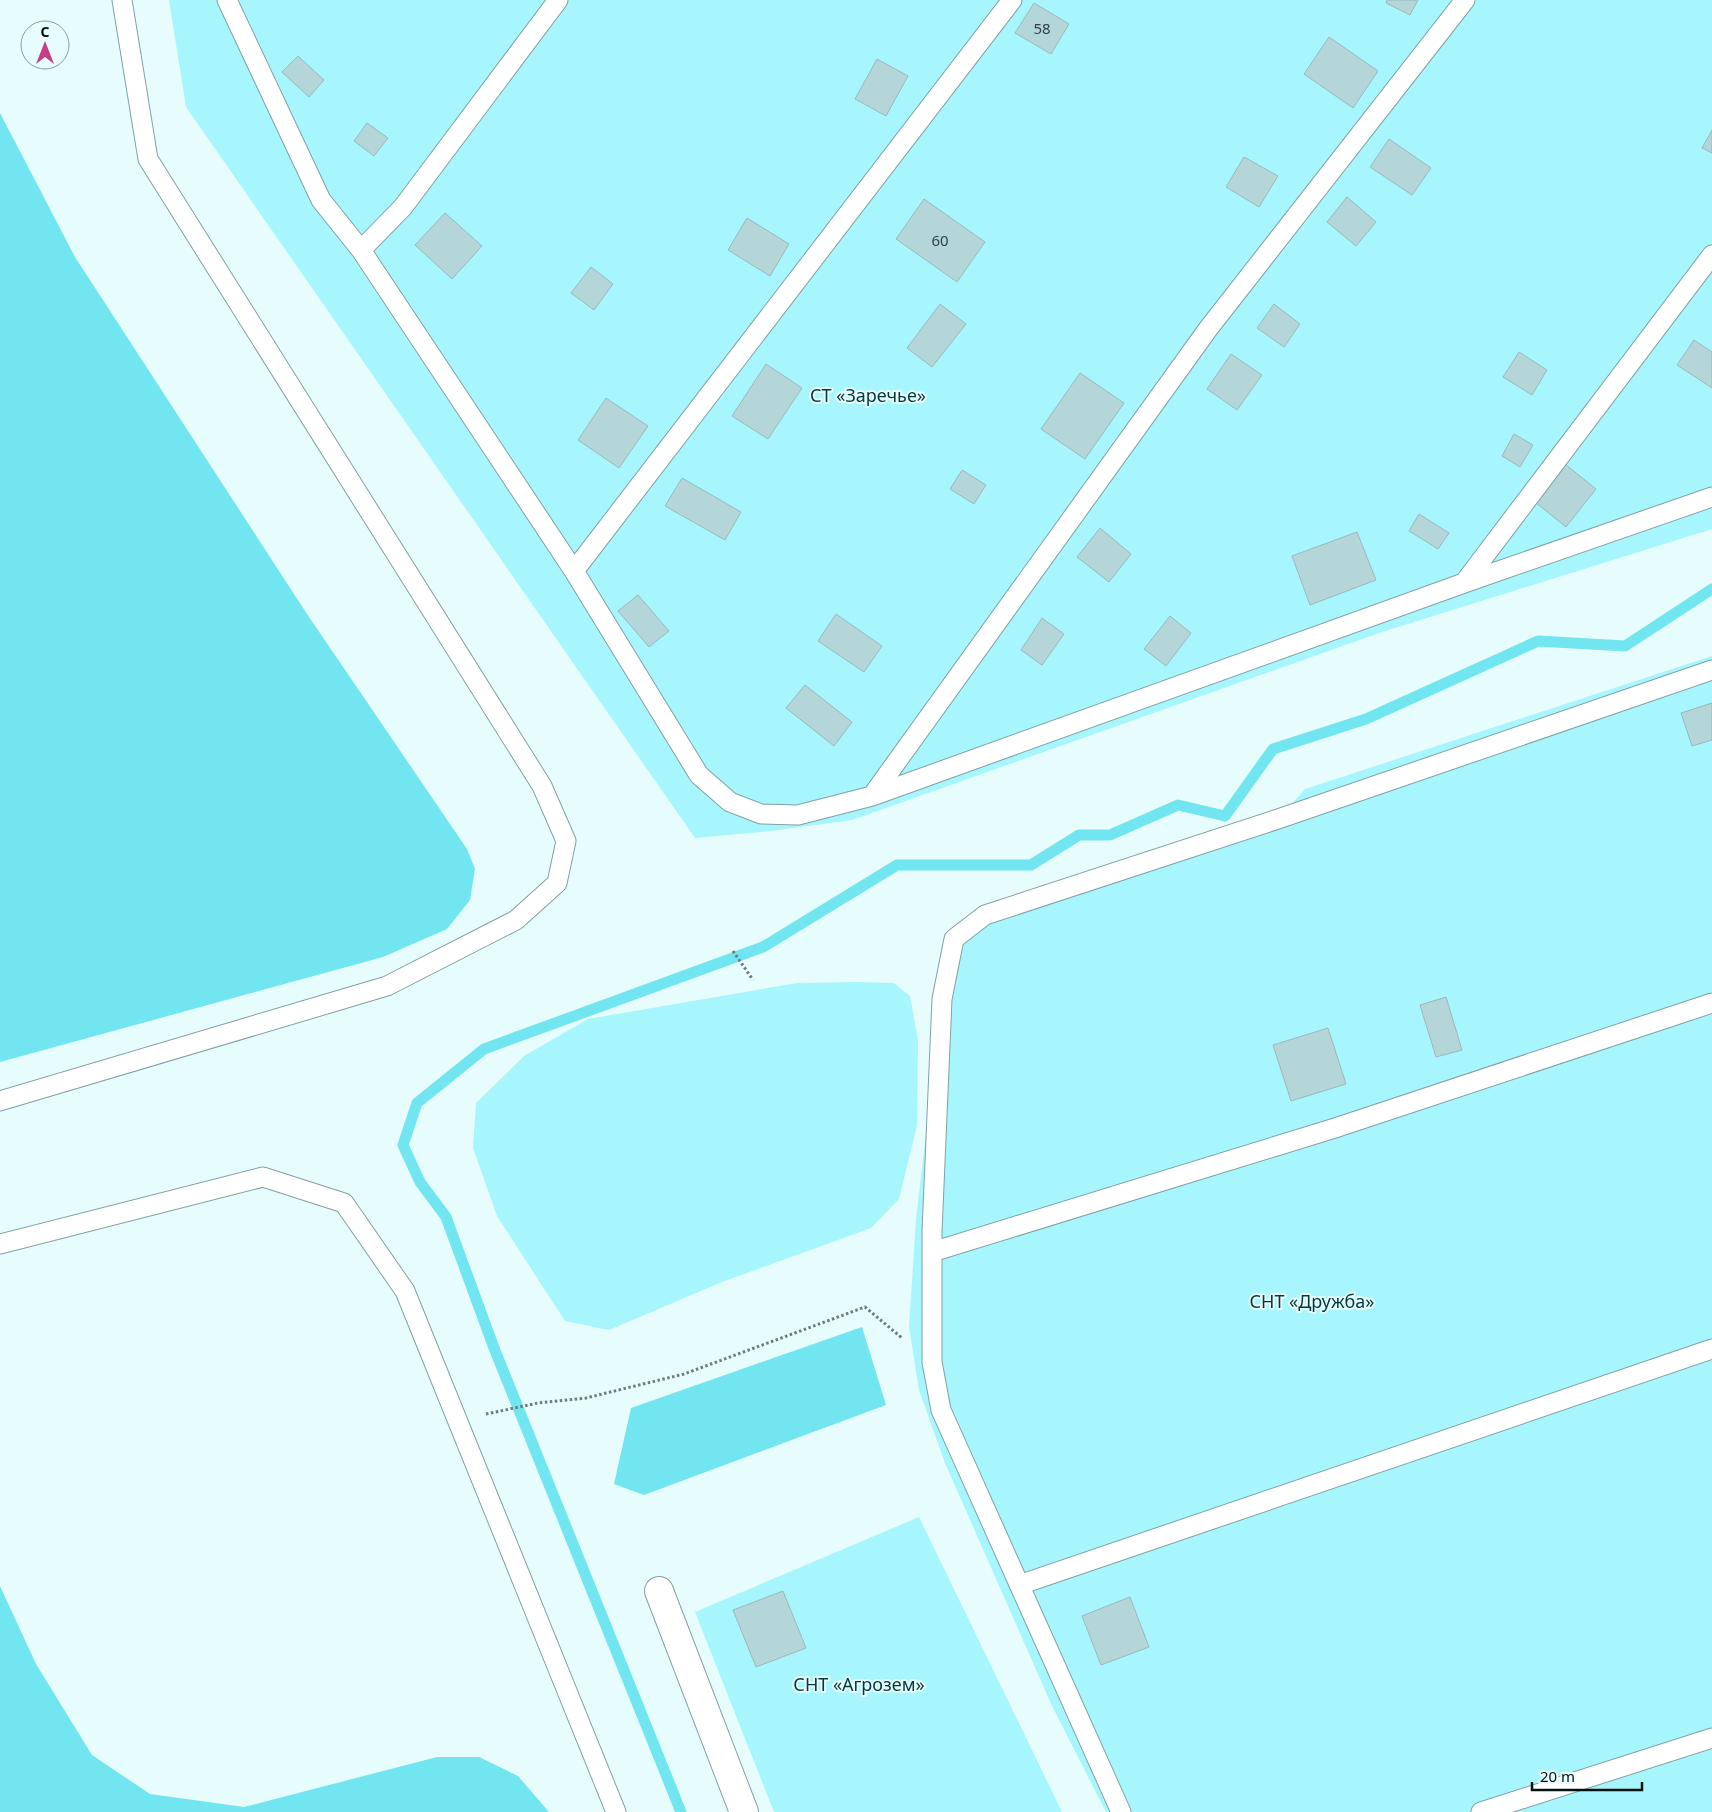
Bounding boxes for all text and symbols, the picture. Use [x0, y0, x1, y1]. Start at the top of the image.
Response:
house number: 58 [1033, 18, 1051, 38]
north arrow [20, 20, 70, 70]
text: С [40, 22, 50, 41]
house number: 60 [931, 230, 949, 250]
park label: СТ «Заречье» [810, 383, 926, 407]
park label: СНТ «Дружба» [1249, 1289, 1375, 1313]
park label: СНТ «Агрозем» [793, 1672, 925, 1696]
scale bar [1532, 1760, 1642, 1792]
text: 20 m [1540, 1766, 1575, 1786]

